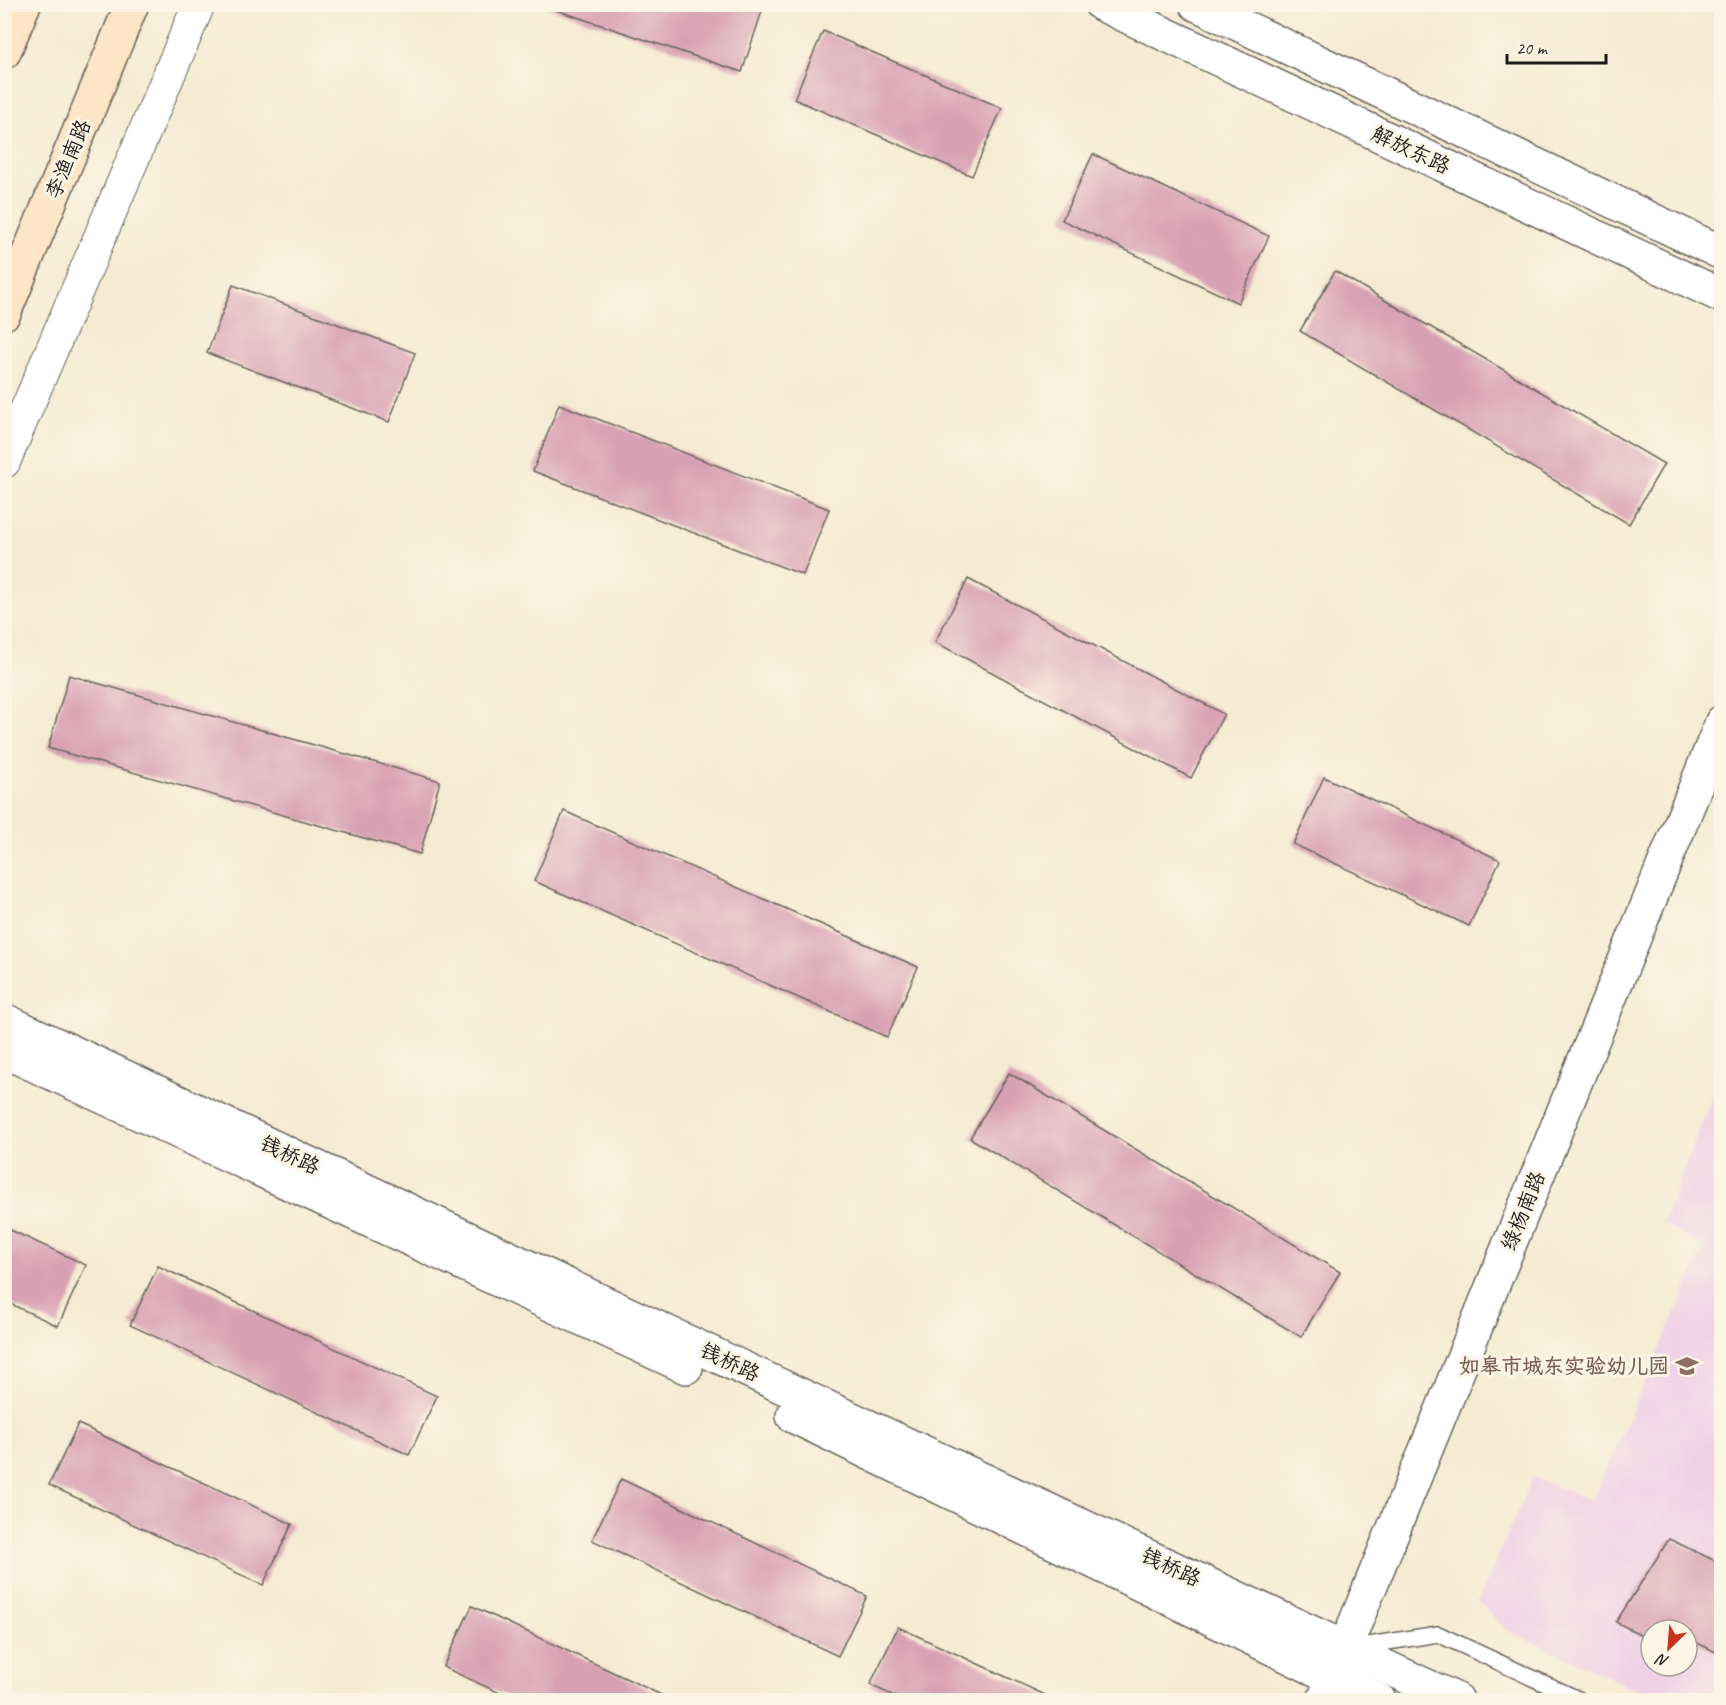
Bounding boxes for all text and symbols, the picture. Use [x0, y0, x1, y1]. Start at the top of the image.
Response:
scale bar [1507, 27, 1606, 65]
text: 20 m [1516, 37, 1549, 59]
street label: 李渔南路 [40, 115, 96, 203]
street label: 解放东路 [1367, 120, 1455, 180]
street label: 钱桥路 [256, 1130, 324, 1180]
street label: 绿杨南路 [1495, 1167, 1551, 1255]
street label: 钱桥路 [696, 1337, 764, 1387]
place label: 如皋市城东实验幼儿园 [1459, 1353, 1669, 1379]
school or university icon: 如皋市城东实验幼儿园 [1674, 1353, 1700, 1379]
street label: 钱桥路 [1137, 1542, 1205, 1592]
north arrow [1639, 1618, 1699, 1678]
text: N [1652, 1648, 1672, 1672]

